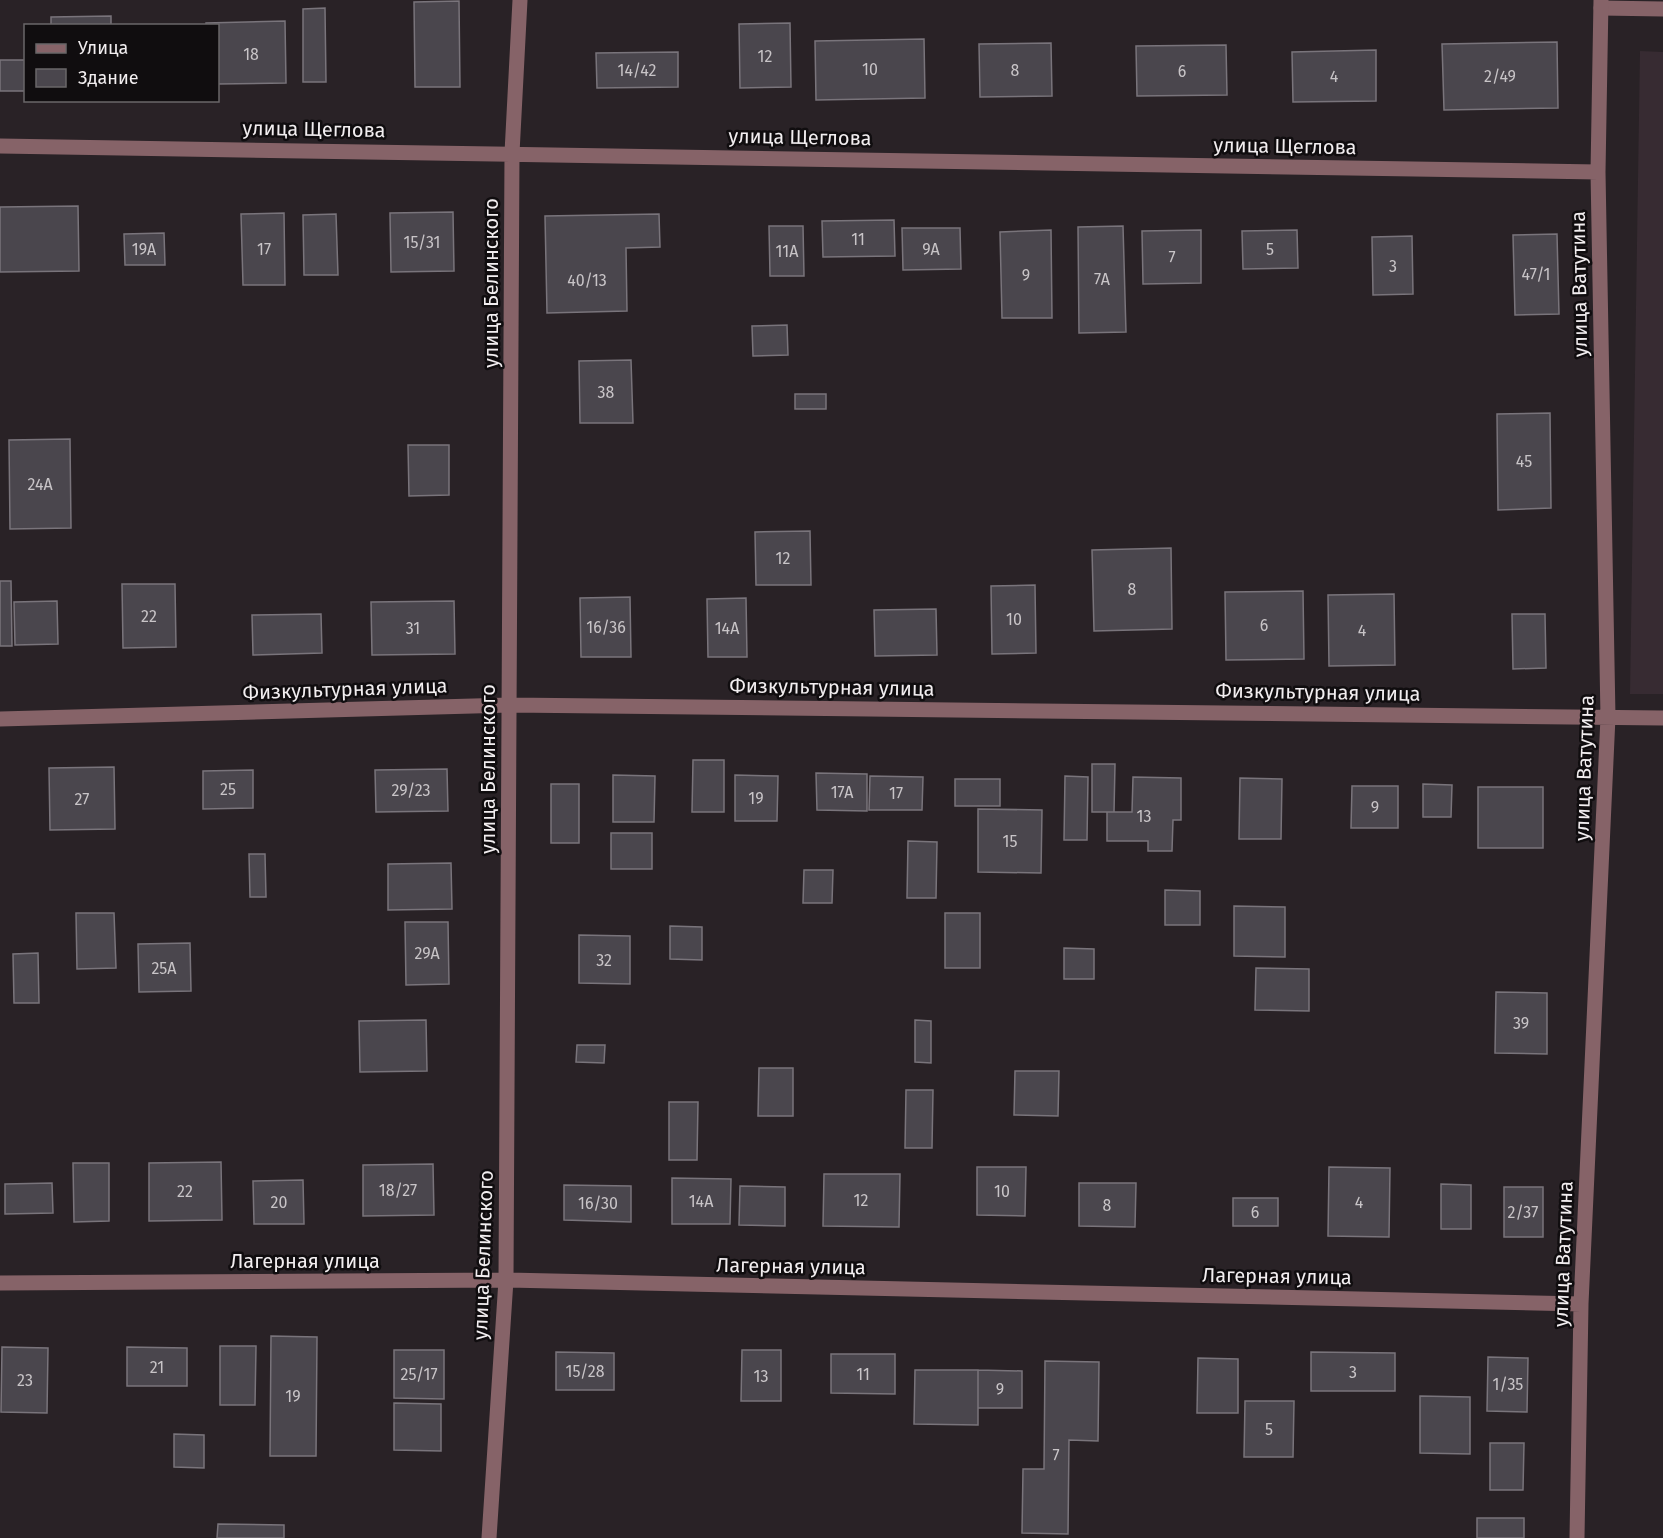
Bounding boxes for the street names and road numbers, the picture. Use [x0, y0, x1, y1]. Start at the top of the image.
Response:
street label: улица Щеглова [242, 116, 386, 142]
street label: улица Щеглова [728, 124, 872, 150]
street label: улица Щеглова [1213, 133, 1357, 159]
street label: улица Белинского [479, 198, 503, 368]
street label: улица Ватутина [1566, 211, 1592, 357]
street label: Физкультурная улица [242, 673, 448, 705]
street label: Физкультурная улица [729, 673, 935, 701]
street label: Физкультурная улица [1215, 678, 1421, 706]
street label: улица Белинского [476, 684, 500, 854]
street label: улица Ватутина [1569, 694, 1599, 842]
street label: улица Белинского [468, 1170, 498, 1340]
street label: улица Ватутина [1548, 1180, 1578, 1328]
street label: Лагерная улица [230, 1249, 380, 1273]
street label: Лагерная улица [716, 1253, 866, 1279]
street label: Лагерная улица [1202, 1263, 1352, 1289]

